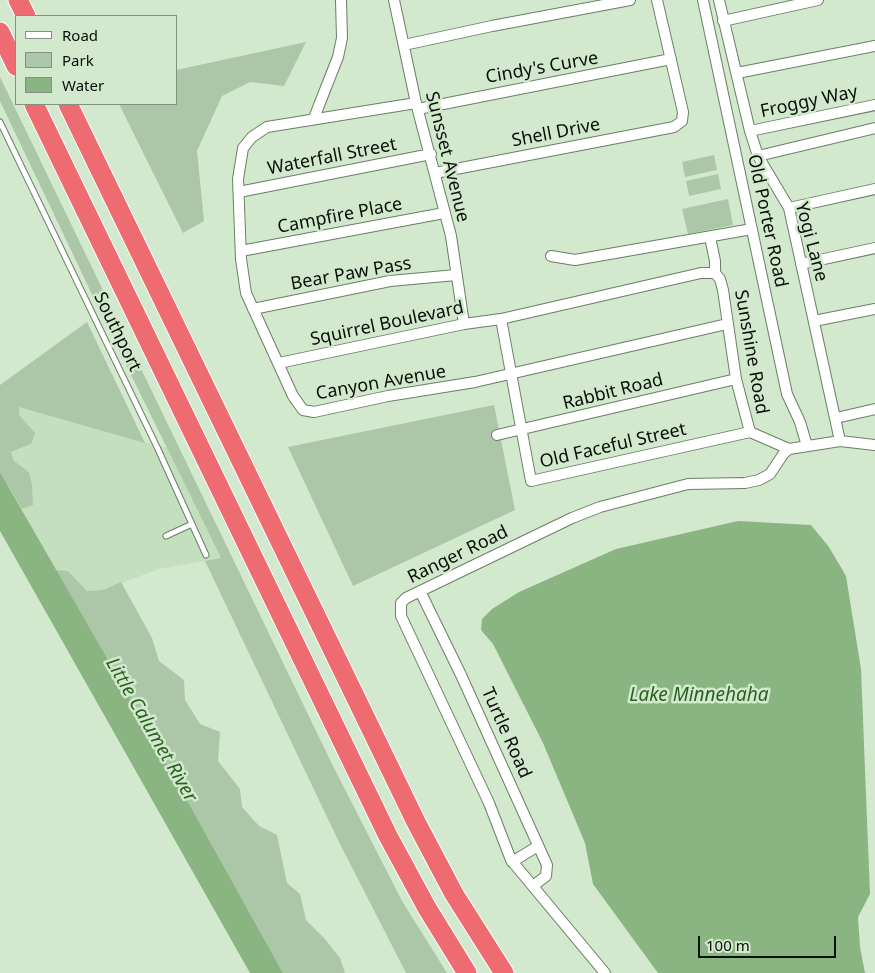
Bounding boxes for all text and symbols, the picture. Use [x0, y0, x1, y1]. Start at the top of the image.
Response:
legend [15, 15, 178, 105]
text: Road [62, 25, 98, 45]
street label: Cindy's Curve [484, 47, 600, 89]
text: Park [62, 50, 94, 70]
text: Water [62, 75, 104, 95]
street label: Froggy Way [758, 81, 860, 123]
street label: Sunsset Avenue [420, 89, 474, 225]
street label: Shell Drive [510, 114, 602, 152]
street label: Waterfall Street [266, 134, 398, 180]
street label: Old Porter Road [742, 152, 792, 290]
street label: Campfire Place [276, 193, 404, 239]
street label: Yogi Lane [790, 200, 832, 284]
street label: Bear Paw Pass [289, 253, 413, 295]
street label: Sunshine Road [729, 288, 773, 416]
street label: Southport [89, 289, 145, 375]
street label: Squirrel Boulevard [308, 297, 466, 351]
street label: Canyon Avenue [314, 361, 448, 405]
street label: Rabbit Road [561, 369, 665, 415]
street label: Old Faceful Street [538, 419, 688, 473]
street label: Ranger Road [404, 521, 512, 589]
water label: Little Calumet River [100, 654, 202, 806]
street label: Turtle Road [476, 684, 536, 782]
water label: Lake Minnehaha [629, 685, 769, 707]
scale bar [700, 926, 838, 958]
text: 100 m [706, 935, 750, 955]

